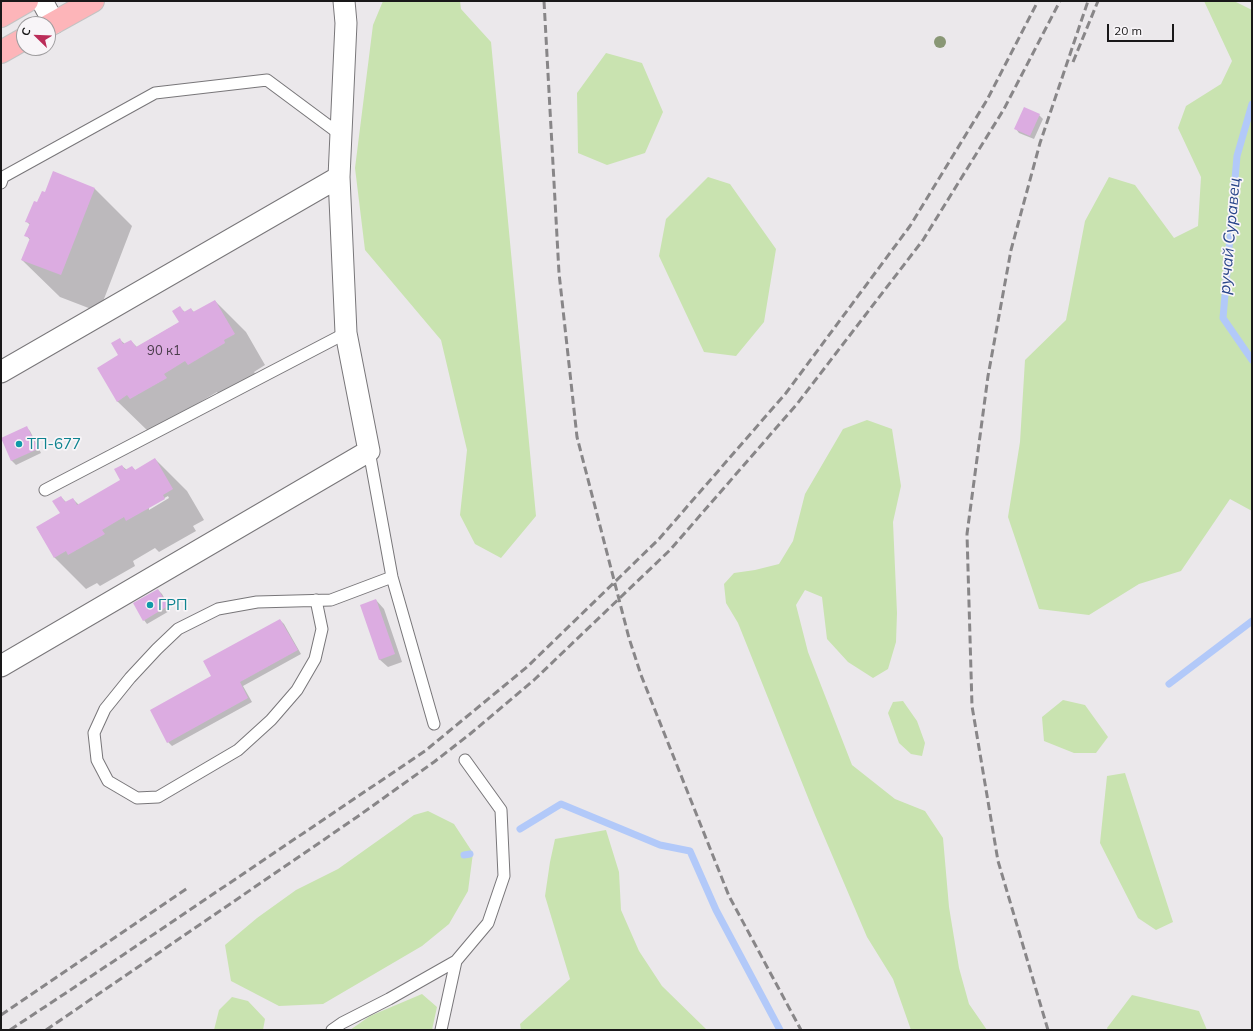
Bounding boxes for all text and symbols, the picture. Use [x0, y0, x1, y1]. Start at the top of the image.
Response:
north arrow [16, 16, 56, 56]
scale bar [1109, 16, 1176, 42]
text: 20 m [1114, 23, 1142, 38]
text: С [18, 26, 34, 38]
water label: ручай Суравец [1215, 177, 1245, 295]
house number: 90 к1 [147, 343, 181, 359]
place label: ТП-677 [27, 435, 81, 453]
marker: ТП-677 [14, 439, 24, 449]
place label: ГРП [158, 596, 188, 614]
marker: ГРП [145, 600, 155, 610]

